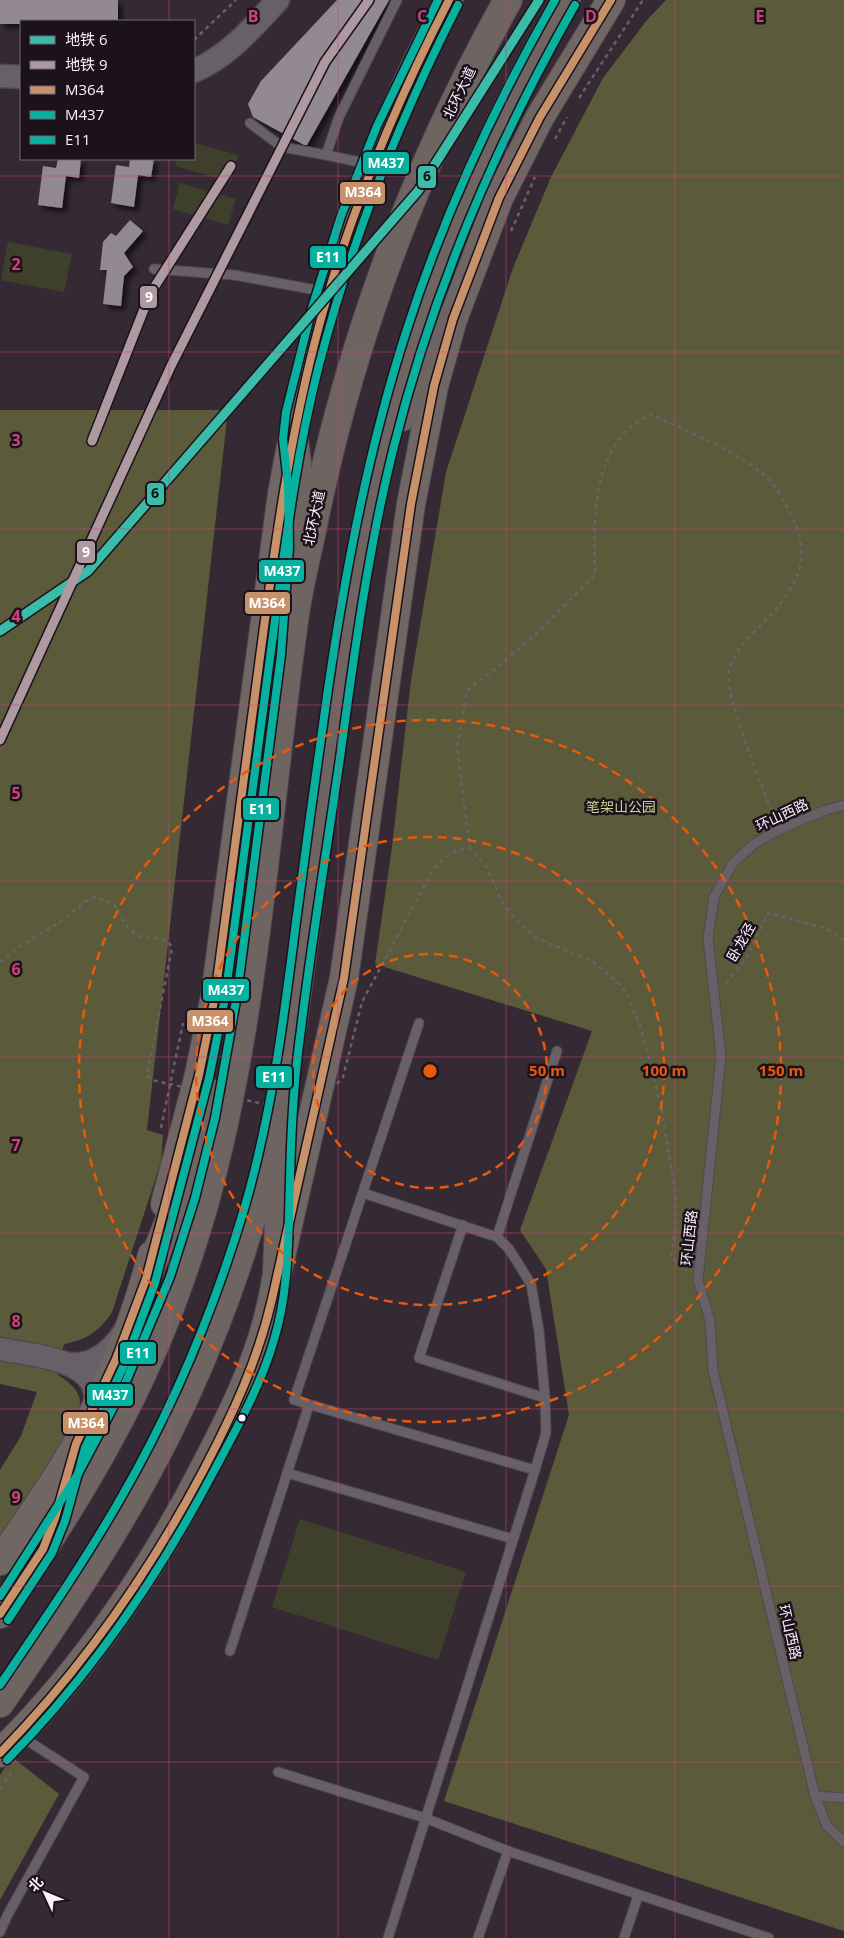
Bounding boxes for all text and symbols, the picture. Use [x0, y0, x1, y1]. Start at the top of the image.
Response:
text: B [248, 5, 258, 27]
text: C [417, 5, 427, 27]
text: D [585, 5, 597, 27]
text: E [756, 5, 765, 27]
legend [20, 20, 195, 160]
text: 地铁 6 [65, 29, 107, 49]
text: 地铁 9 [65, 54, 107, 74]
street label: 北环大道 [438, 63, 479, 122]
text: M364 [65, 79, 105, 99]
text: M437 [65, 104, 104, 124]
text: E11 [65, 129, 91, 149]
line badge: M437 [362, 151, 410, 175]
text: M437 [367, 153, 405, 172]
line badge: 6 [417, 165, 437, 189]
text: 6 [423, 166, 431, 185]
line badge: M364 [339, 181, 386, 205]
text: M364 [344, 182, 382, 201]
line badge: E11 [309, 245, 347, 269]
text: E11 [316, 247, 340, 266]
text: 2 [11, 253, 21, 275]
line badge: 9 [139, 285, 158, 309]
text: 9 [145, 287, 153, 306]
text: 3 [11, 429, 21, 451]
line badge: 6 [146, 482, 165, 506]
text: 6 [151, 483, 159, 502]
street label: 北环大道 [298, 489, 329, 547]
line badge: 9 [76, 540, 96, 564]
text: 9 [82, 542, 90, 561]
line badge: M437 [258, 559, 305, 583]
text: M437 [263, 561, 301, 580]
line badge: M364 [244, 591, 291, 615]
text: M364 [248, 593, 286, 612]
text: 4 [11, 605, 21, 627]
text: 5 [11, 782, 21, 804]
street label: 环山西路 [752, 794, 811, 835]
line badge: E11 [242, 797, 280, 821]
park label: 笔架山公园 [586, 797, 656, 816]
text: E11 [249, 799, 273, 818]
street label: 卧龙径 [722, 919, 759, 965]
text: 6 [11, 958, 21, 980]
line badge: M437 [202, 978, 250, 1002]
text: M437 [207, 980, 245, 999]
line badge: M364 [186, 1009, 234, 1033]
text: M364 [191, 1011, 229, 1030]
text: 50 m [529, 1060, 565, 1080]
text: 100 m [642, 1060, 686, 1080]
text: 150 m [759, 1060, 803, 1080]
centre of rings [421, 1062, 439, 1080]
line badge: E11 [255, 1065, 293, 1089]
text: E11 [262, 1067, 286, 1086]
text: 7 [11, 1134, 21, 1156]
street label: 环山西路 [676, 1209, 701, 1267]
text: 8 [11, 1310, 21, 1332]
line badge: E11 [119, 1341, 157, 1365]
text: E11 [126, 1343, 150, 1362]
line badge: M437 [86, 1383, 134, 1407]
text: M437 [91, 1385, 129, 1404]
line badge: M364 [62, 1411, 109, 1435]
text: M364 [67, 1413, 105, 1432]
unlabelled marker [237, 1413, 247, 1423]
text: 9 [11, 1486, 21, 1508]
street label: 环山西路 [775, 1602, 806, 1661]
north arrow [20, 1868, 70, 1918]
text: 北 [24, 1872, 47, 1895]

